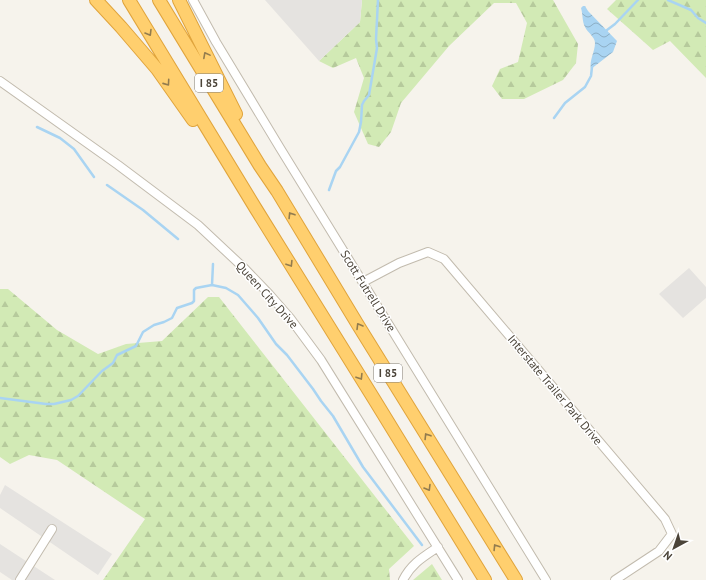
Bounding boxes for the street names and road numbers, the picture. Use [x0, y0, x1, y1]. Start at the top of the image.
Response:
road number: I 85 [195, 74, 223, 92]
street label: Scott Futrell Drive [337, 247, 400, 334]
street label: Queen City Drive [233, 258, 302, 332]
street label: Interstate Trailer Park Drive [505, 331, 606, 448]
road number: I 85 [374, 364, 402, 382]

